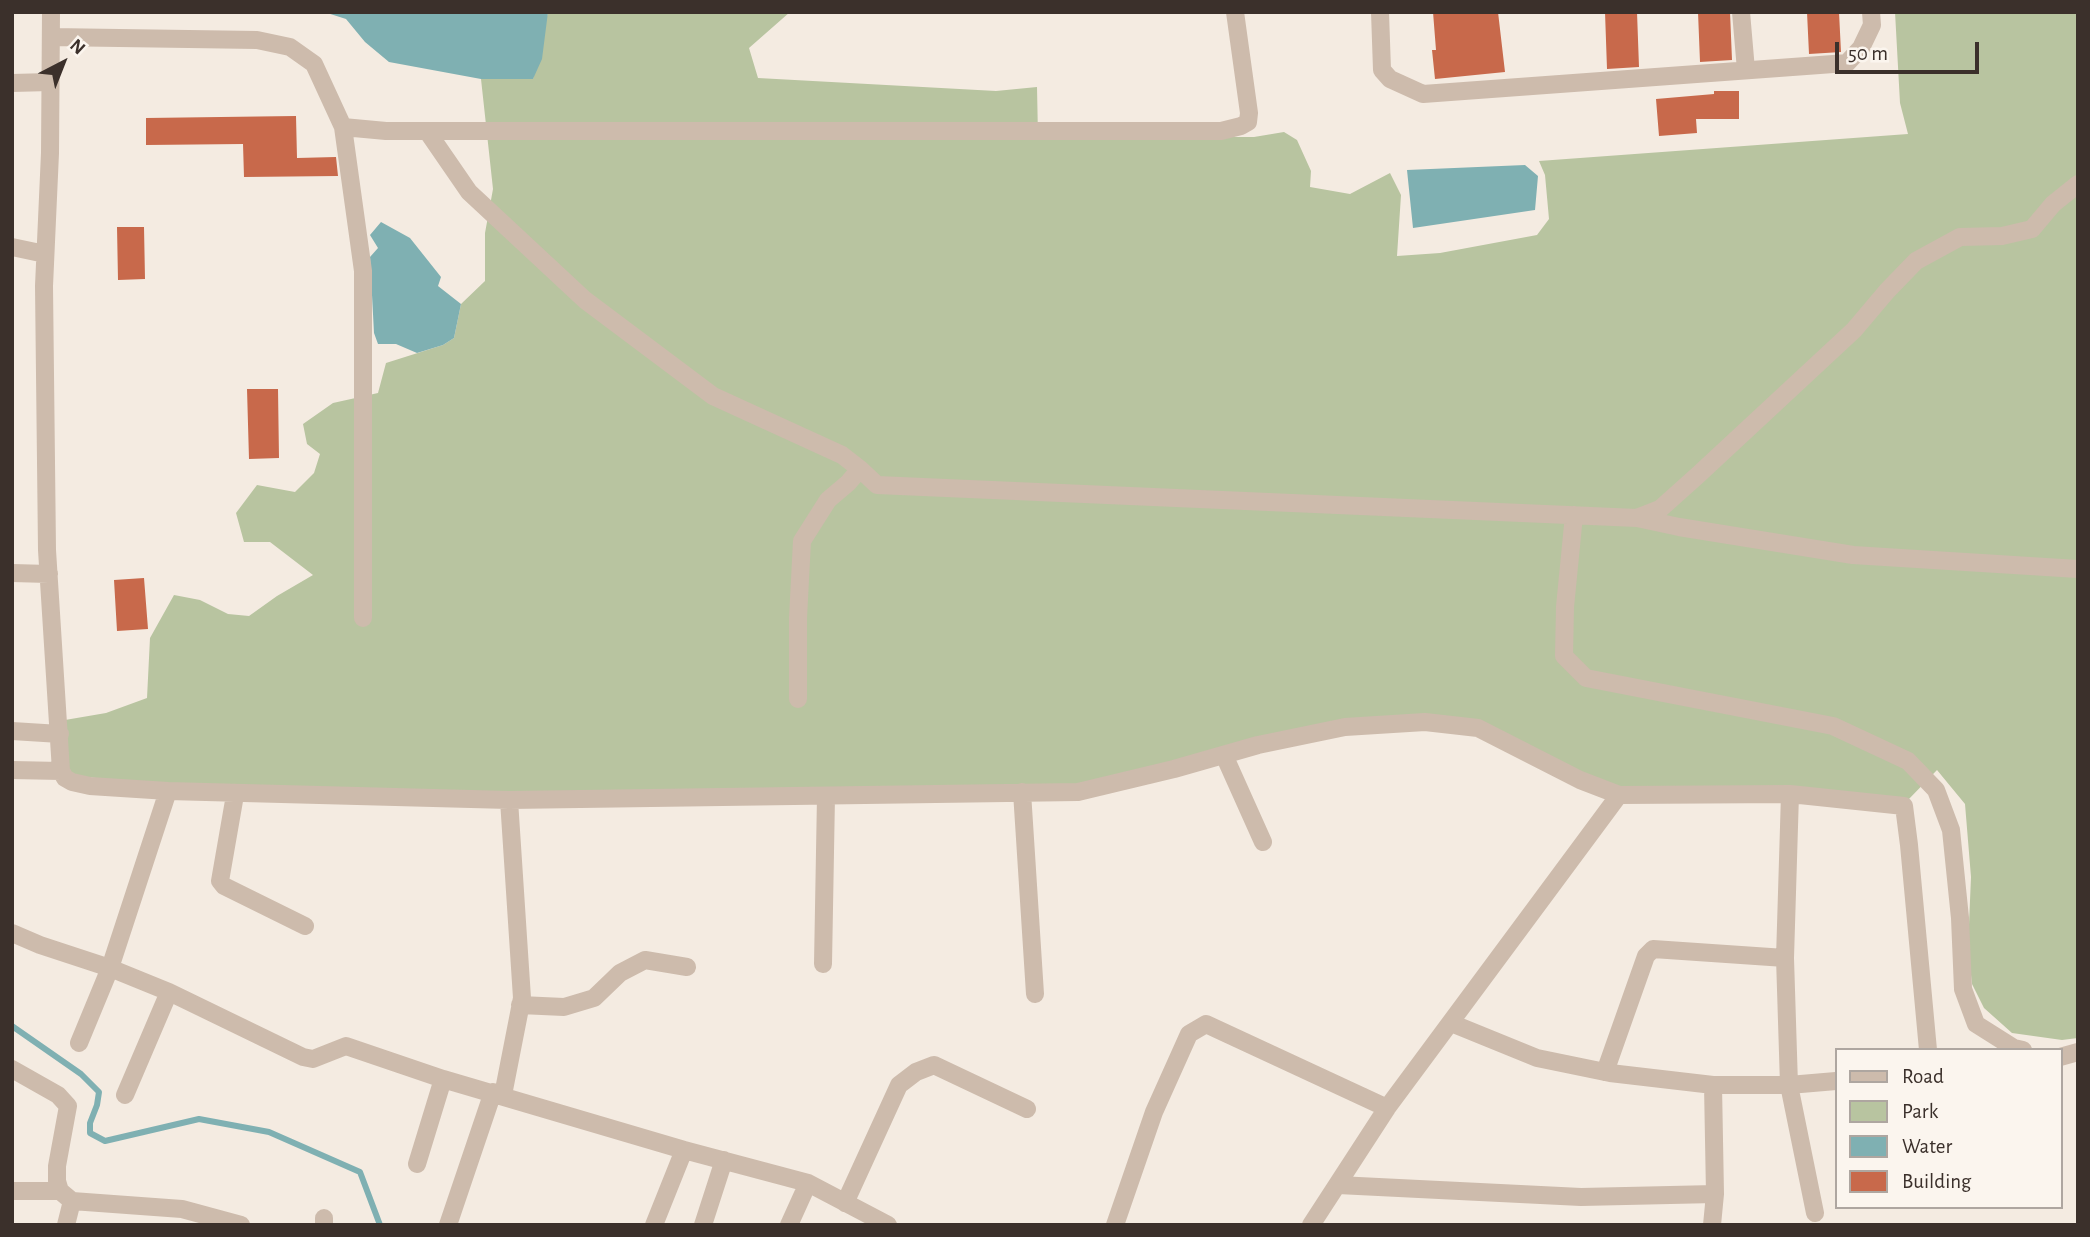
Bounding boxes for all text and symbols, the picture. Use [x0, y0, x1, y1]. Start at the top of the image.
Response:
north arrow [28, 28, 98, 98]
scale bar [1838, 28, 1982, 72]
text: N [66, 36, 89, 59]
text: 50 m [1848, 43, 1888, 64]
legend [1834, 1048, 2062, 1209]
text: Road [1902, 1066, 1944, 1087]
text: Park [1902, 1101, 1938, 1122]
text: Water [1902, 1136, 1952, 1157]
text: Building [1902, 1171, 1971, 1192]

